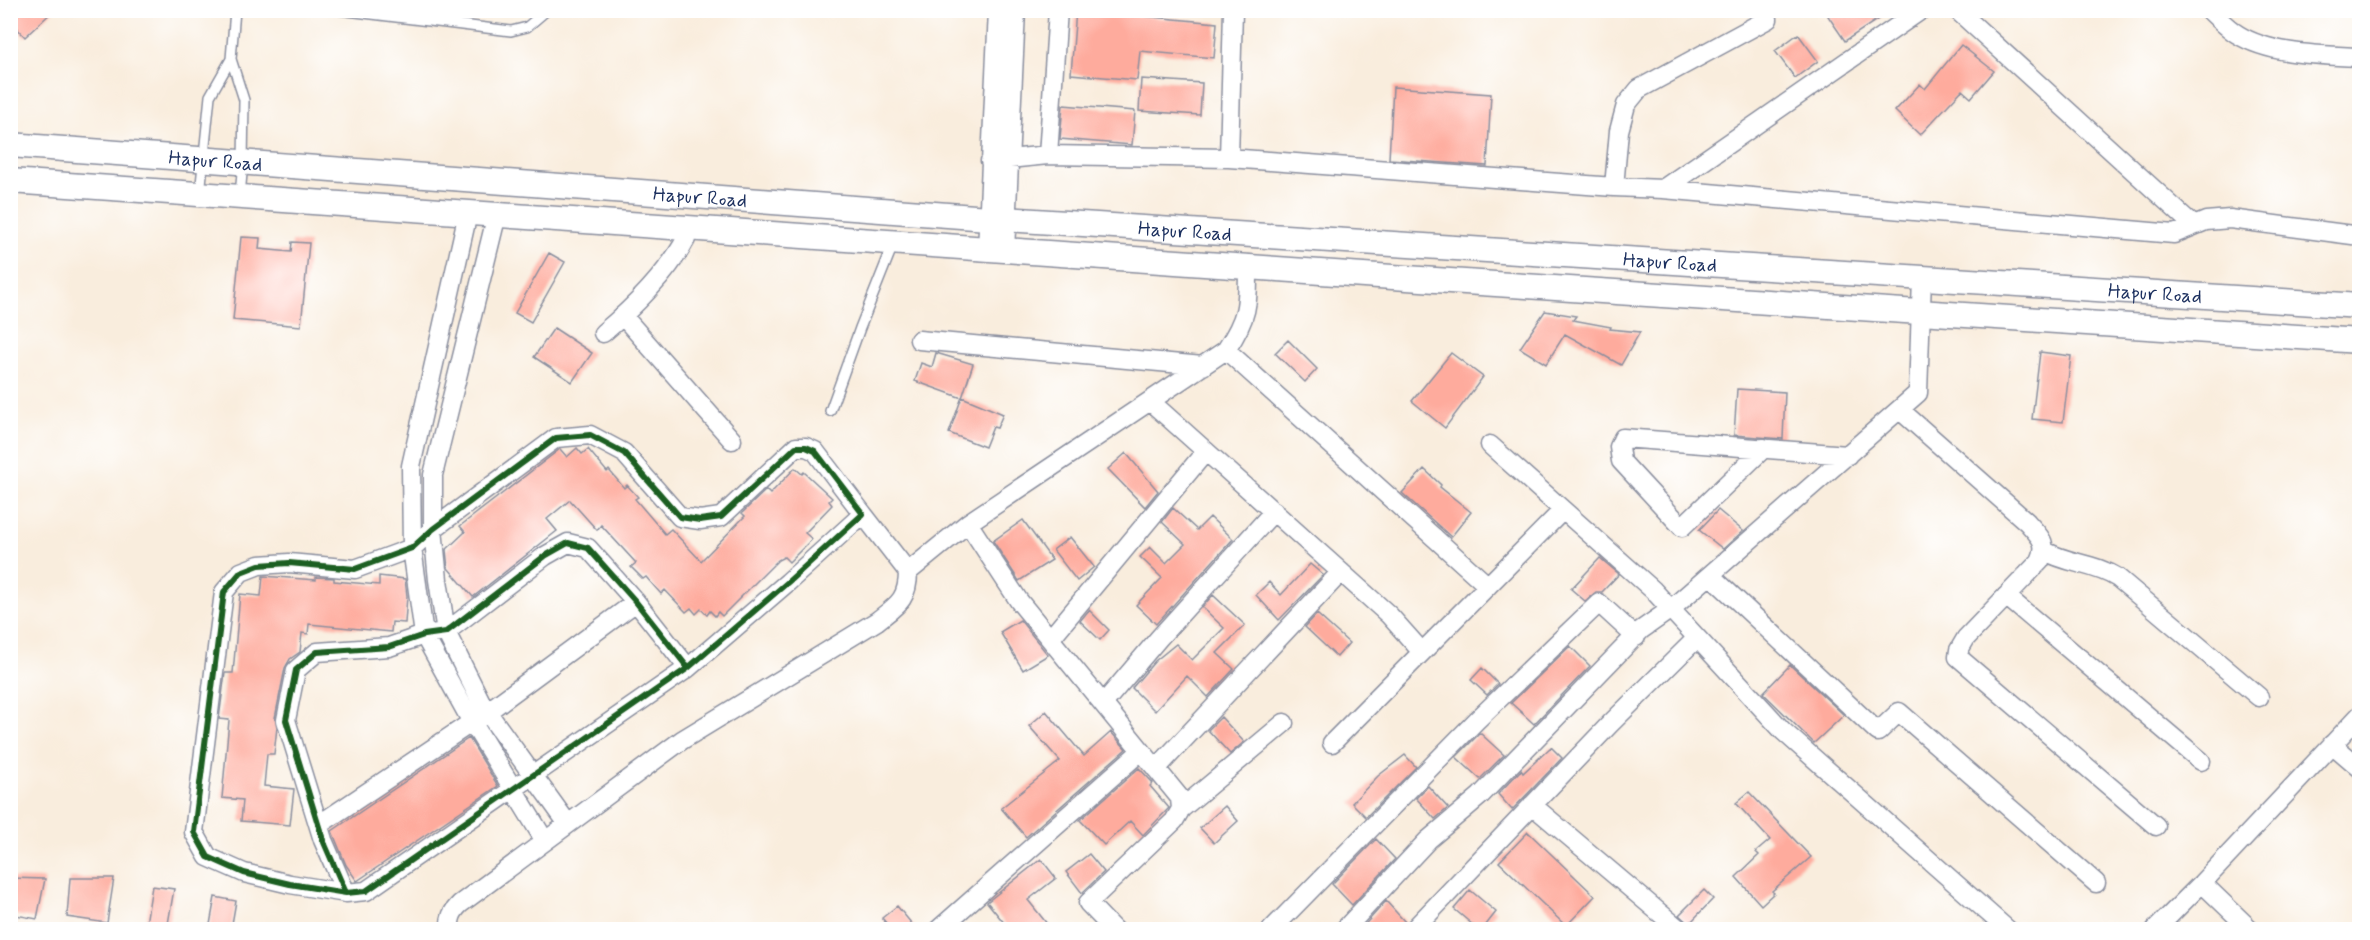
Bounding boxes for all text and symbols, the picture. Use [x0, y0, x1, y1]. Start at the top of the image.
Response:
street label: Hapur Road [167, 145, 263, 179]
street label: Hapur Road [652, 181, 748, 215]
street label: Hapur Road [1137, 216, 1233, 249]
street label: Hapur Road [1622, 247, 1718, 280]
street label: Hapur Road [2107, 278, 2203, 311]

